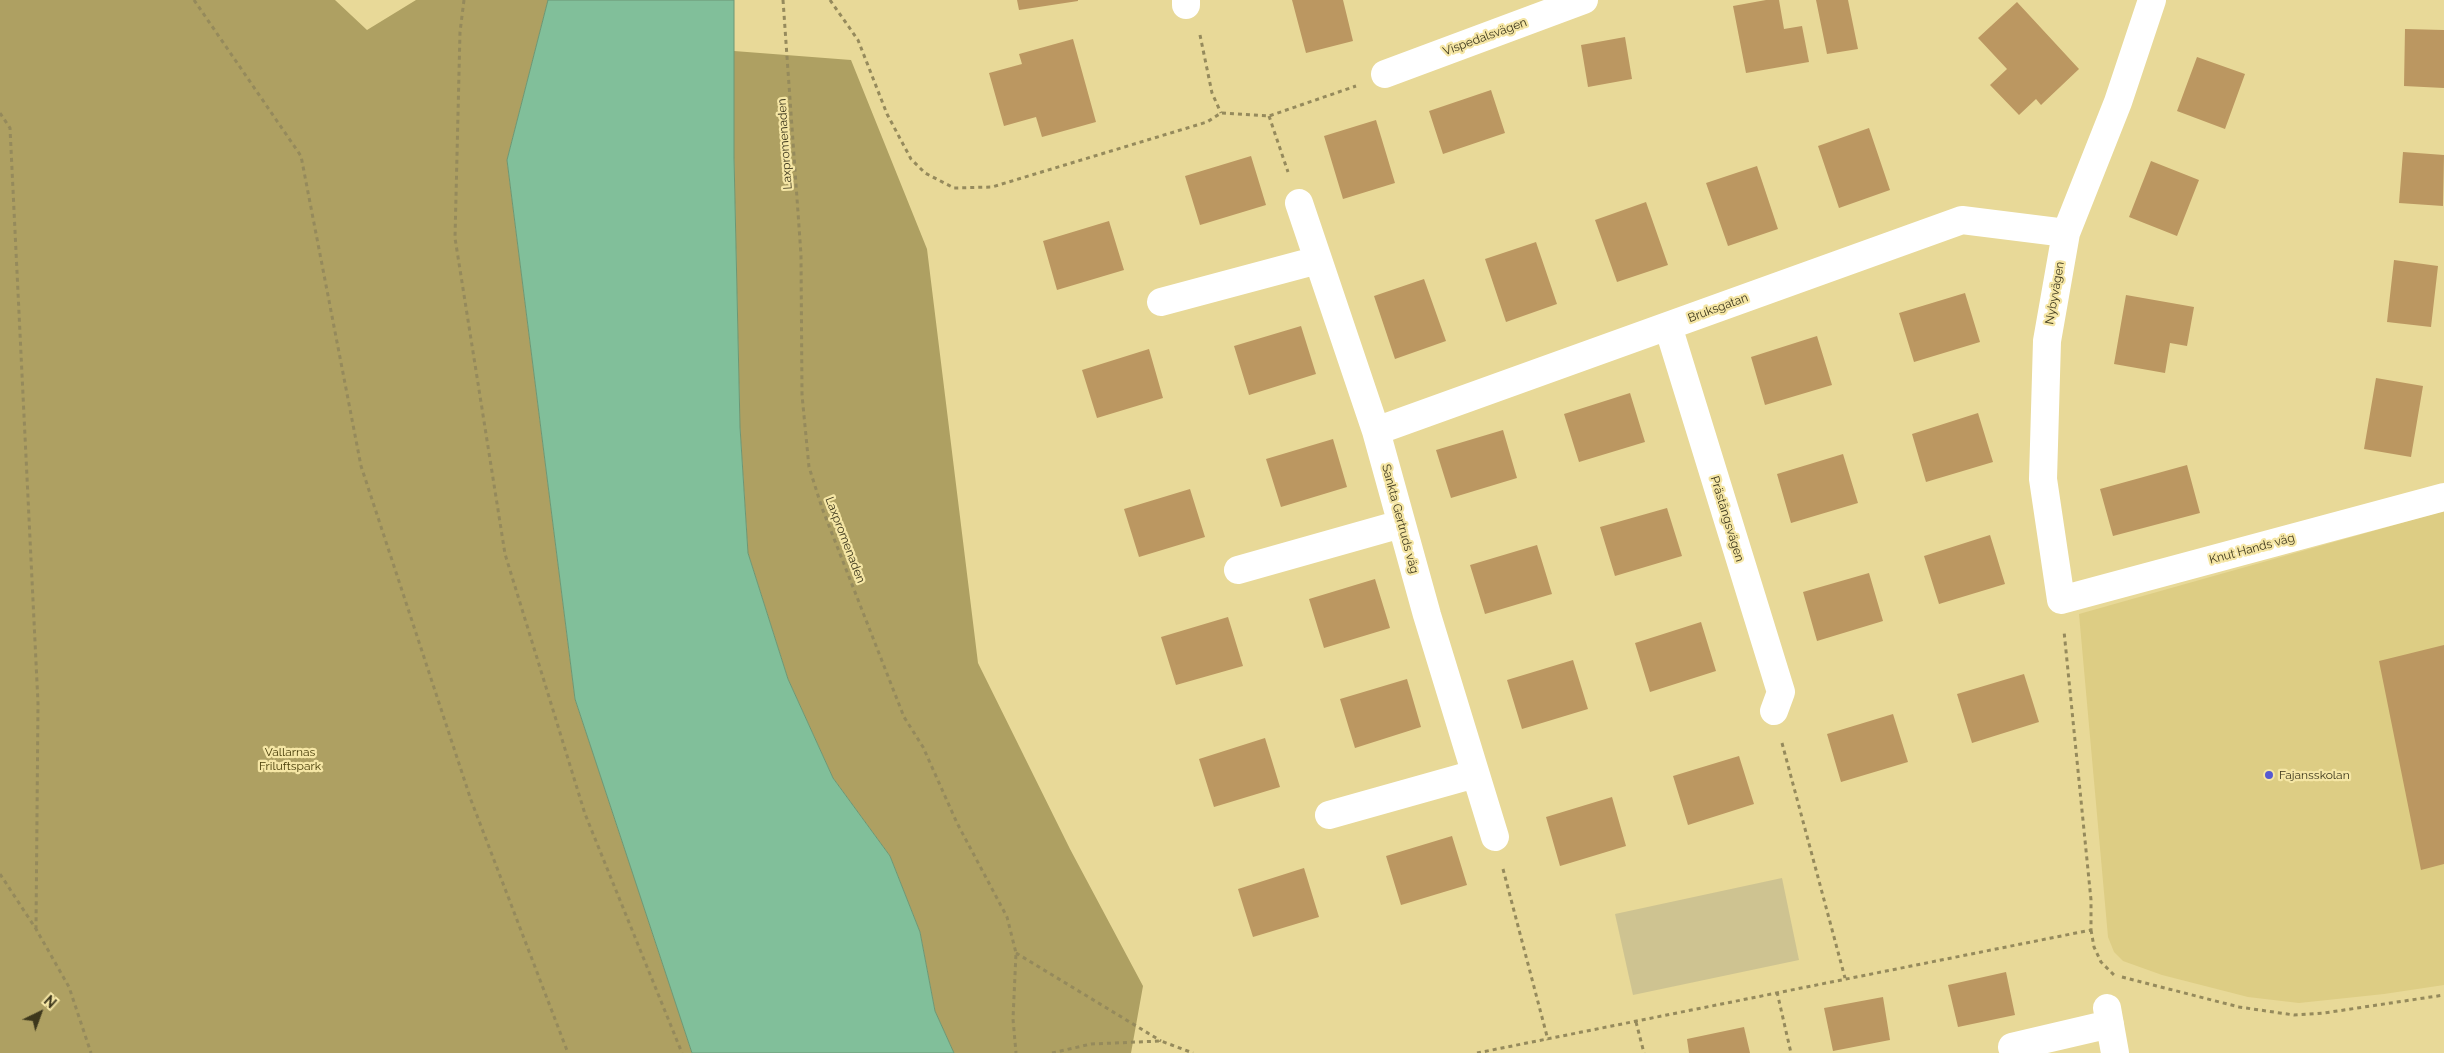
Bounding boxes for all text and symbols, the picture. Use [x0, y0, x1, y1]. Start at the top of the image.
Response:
street label: Vispedalsvägen [1441, 15, 1529, 59]
street label: Laxpromenaden [775, 98, 795, 190]
street label: Nybyvägen [2042, 260, 2068, 326]
street label: Bruksgatan [1686, 290, 1750, 326]
street label: Sankta Gertruds väg [1378, 463, 1422, 575]
street label: Prästängsvägen [1707, 474, 1747, 564]
street label: Laxpromenaden [822, 495, 868, 585]
street label: Knut Hands väg [2208, 531, 2296, 567]
park label: Vallarnas Friluftspark [259, 745, 321, 773]
place label: Fajansskolan [2279, 768, 2350, 782]
marker: Fajansskolan [2263, 769, 2275, 781]
north arrow [15, 988, 65, 1038]
text: N [41, 992, 59, 1011]

